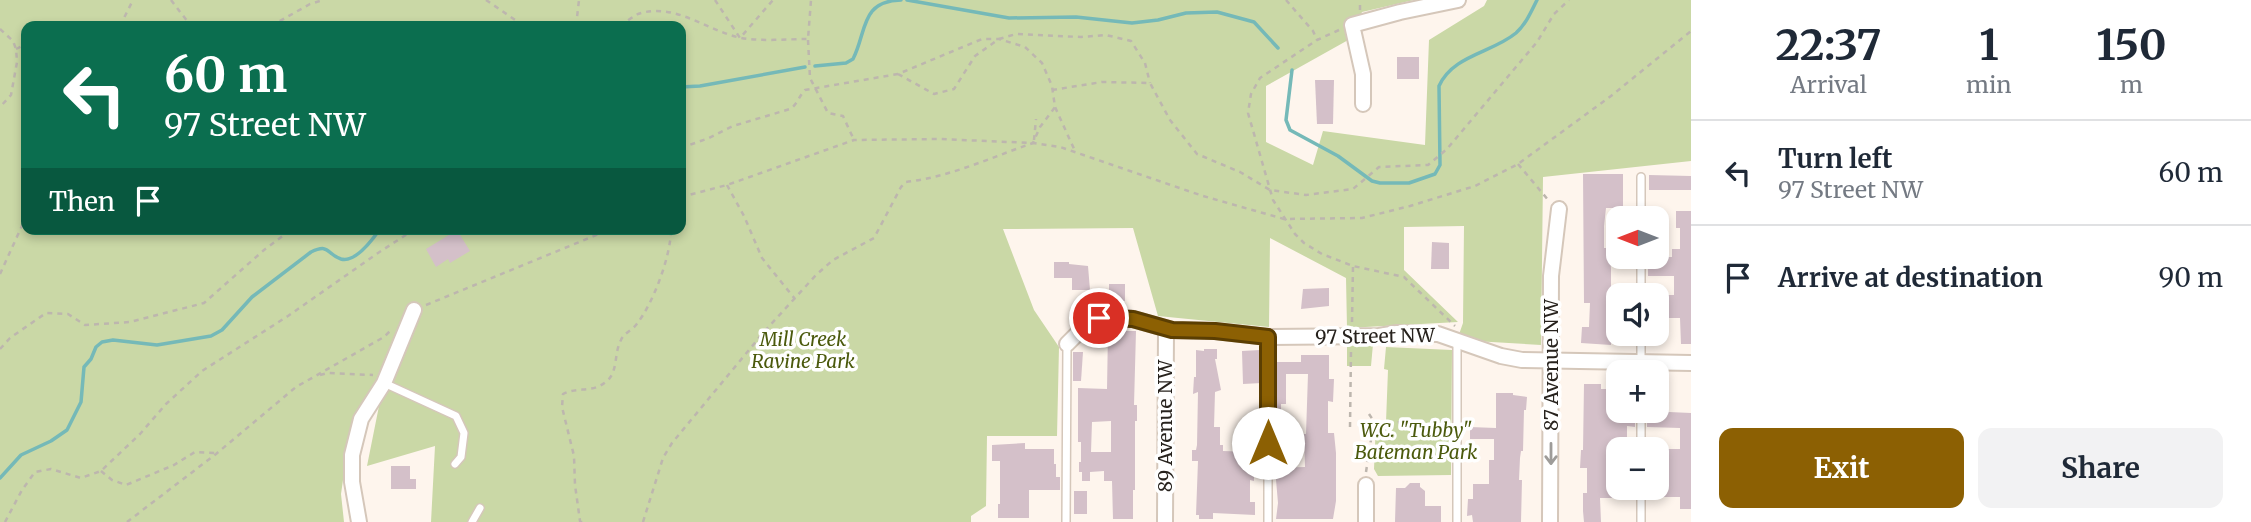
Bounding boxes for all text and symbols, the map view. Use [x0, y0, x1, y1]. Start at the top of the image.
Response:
text: 22:37 [1776, 19, 1882, 71]
text: 1 [1979, 19, 1999, 71]
text: 150 [2096, 19, 2166, 71]
text: 60 m [164, 44, 287, 105]
icon: left [49, 49, 140, 140]
text: Arrival [1790, 70, 1867, 99]
text: min [1966, 70, 2012, 99]
text: m [2120, 70, 2143, 99]
text: 97 Street NW [164, 105, 366, 145]
text: Turn left [1778, 142, 1892, 175]
icon: left [1719, 154, 1757, 192]
text: 60 m [2159, 156, 2223, 189]
text: 97 Street NW [1778, 175, 1923, 204]
icon: arrive [129, 182, 167, 220]
text: Then [49, 185, 115, 218]
north arrow [1606, 206, 1670, 270]
map controls [1606, 206, 1669, 500]
icon: arrive [1719, 259, 1757, 297]
text: Arrive at destination [1778, 261, 2043, 294]
text: 90 m [2159, 261, 2223, 294]
button: sound [1606, 283, 1669, 346]
pin [1069, 288, 1129, 348]
street label: 87 Avenue NW [1539, 298, 1563, 431]
icon: arrive [1080, 299, 1118, 337]
street label: 97 Street NW [1315, 323, 1436, 349]
park label: Mill Creek Ravine Park [751, 327, 855, 373]
street label: 89 Avenue NW [1153, 359, 1177, 492]
button: + [1606, 360, 1669, 423]
position arrow [1231, 406, 1305, 480]
park label: W.C. "Tubby" Bateman Park [1355, 418, 1478, 464]
button: Exit [1719, 428, 1964, 508]
button: Share [1978, 428, 2223, 508]
button: − [1606, 437, 1669, 500]
one-way arrow [1544, 442, 1558, 465]

